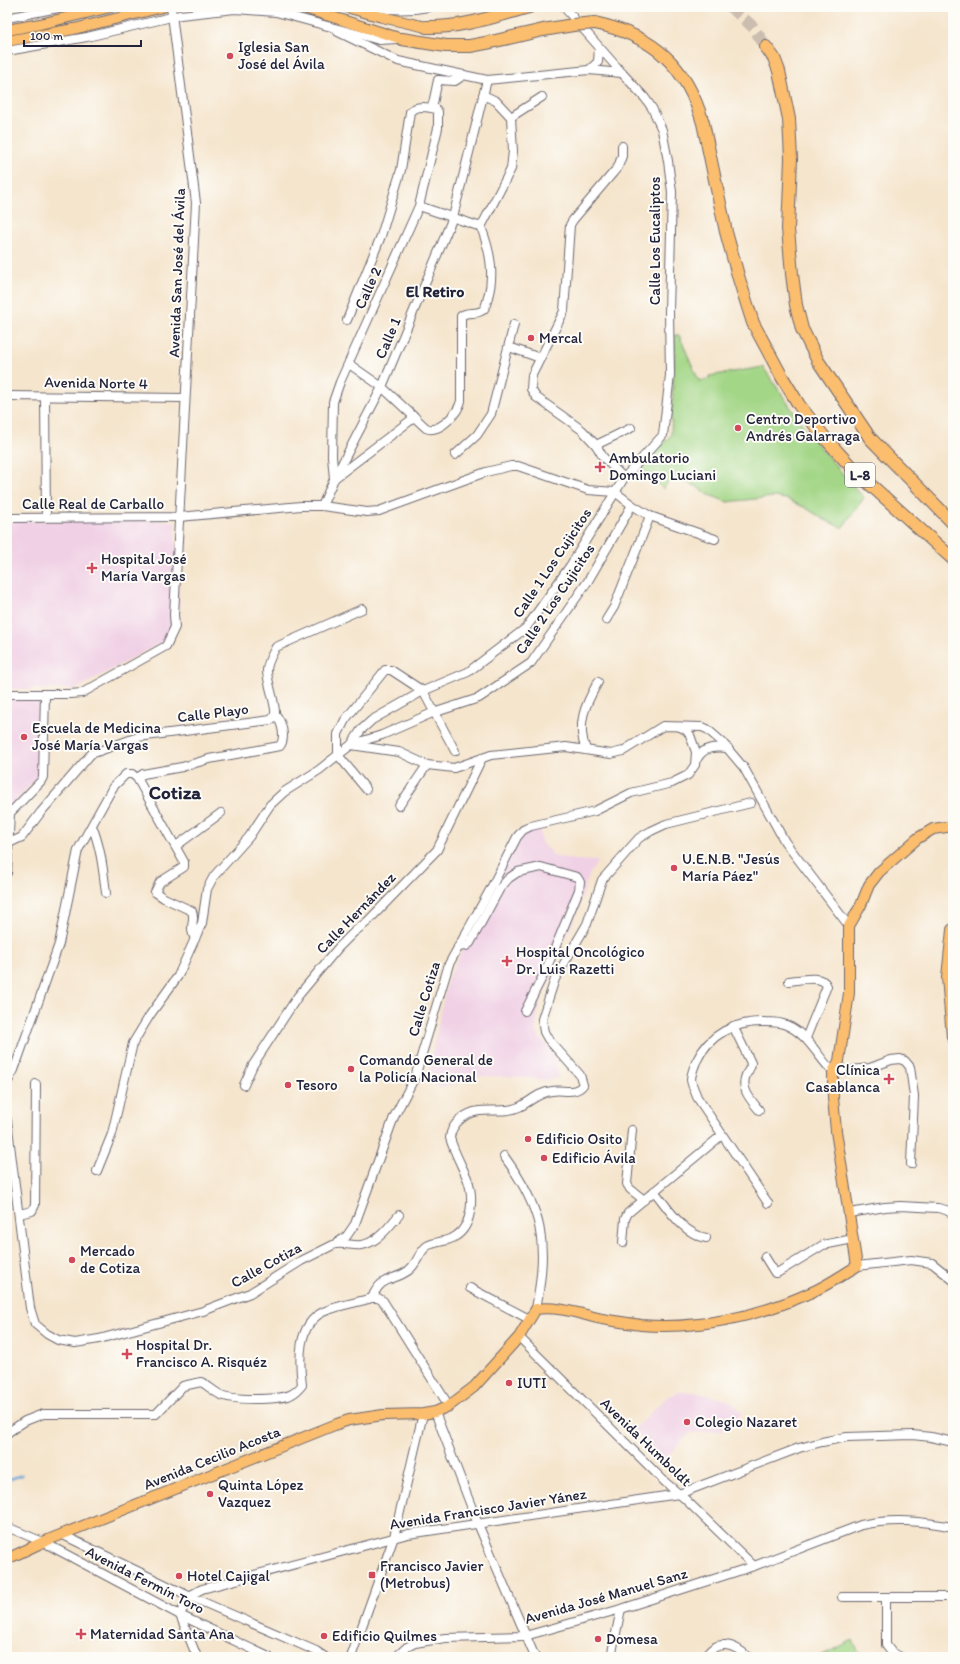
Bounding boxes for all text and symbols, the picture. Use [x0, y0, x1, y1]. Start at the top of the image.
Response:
scale bar [24, 22, 141, 48]
text: 100 m [30, 29, 63, 43]
place label: Iglesia San José del Ávila [238, 38, 325, 73]
marker: Iglesia San José del Ávila [225, 51, 235, 61]
street label: Calle Los Eucaliptos [646, 176, 664, 305]
street label: Avenida San José del Ávila [165, 187, 189, 358]
street label: Calle 2 [351, 264, 385, 312]
district label: El Retiro [406, 282, 464, 301]
street label: Calle 1 [371, 314, 405, 362]
place label: Mercal [539, 329, 583, 347]
marker: Mercal [526, 333, 536, 343]
street label: Avenida Norte 4 [44, 373, 148, 393]
place label: Centro Deportivo Andrés Galarraga [746, 410, 860, 445]
marker: Centro Deportivo Andrés Galarraga [733, 423, 743, 433]
place label: Ambulatorio Domingo Luciani [609, 449, 716, 484]
marker: Ambulatorio Domingo Luciani [594, 461, 606, 473]
road number: L-8 [845, 463, 875, 487]
street label: Calle Real de Carballo [22, 495, 164, 513]
street label: Calle 1 Los Cujicitos [509, 504, 596, 621]
street label: Calle 2 Los Cujicitos [511, 540, 599, 658]
place label: Hospital José María Vargas [101, 550, 187, 585]
marker: Hospital José María Vargas [86, 562, 98, 574]
street label: Calle Playo [176, 700, 250, 726]
place label: Escuela de Medicina José María Vargas [32, 719, 161, 754]
marker: Escuela de Medicina José María Vargas [19, 732, 29, 742]
district label: Cotiza [149, 781, 201, 804]
place label: U.E.N.B. "Jesús María Páez" [682, 850, 780, 885]
marker: U.E.N.B. "Jesús María Páez" [669, 863, 679, 873]
street label: Calle Hernández [313, 868, 399, 958]
place label: Hospital Oncológico Dr. Luis Razetti [516, 943, 645, 978]
marker: Hospital Oncológico Dr. Luis Razetti [501, 955, 513, 967]
street label: Calle Cotiza [404, 959, 444, 1039]
place label: Comando General de la Policía Nacional [359, 1051, 493, 1086]
place label: Clínica Casablanca [806, 1061, 881, 1096]
marker: Comando General de la Policía Nacional [346, 1064, 356, 1074]
marker: Clínica Casablanca [883, 1073, 895, 1085]
place label: Tesoro [296, 1076, 338, 1094]
marker: Tesoro [283, 1080, 293, 1090]
place label: Edificio Osito [536, 1130, 622, 1148]
marker: Edificio Osito [523, 1134, 533, 1144]
place label: Edificio Ávila [552, 1149, 636, 1167]
marker: Edificio Ávila [539, 1153, 549, 1163]
street label: Calle Cotiza [228, 1238, 305, 1292]
place label: Mercado de Cotiza [80, 1242, 140, 1277]
marker: Mercado de Cotiza [67, 1255, 77, 1265]
place label: Hospital Dr. Francisco A. Risquéz [136, 1336, 267, 1371]
marker: Hospital Dr. Francisco A. Risquéz [121, 1348, 133, 1360]
place label: IUTI [517, 1374, 547, 1392]
marker: IUTI [504, 1378, 514, 1388]
street label: Avenida Humboldt [597, 1394, 696, 1490]
place label: Colegio Nazaret [695, 1413, 798, 1431]
marker: Colegio Nazaret [682, 1417, 692, 1427]
street label: Avenida Cecilio Acosta [141, 1422, 283, 1494]
place label: Quinta López Vazquez [218, 1476, 304, 1511]
street label: Avenida Francisco Javier Yánez [388, 1485, 588, 1533]
marker: Quinta López Vazquez [205, 1489, 215, 1499]
street label: Avenida Fermín Toro [83, 1542, 207, 1618]
place label: Francisco Javier (Metrobus) [380, 1557, 484, 1592]
street label: Avenida José Manuel Sanz [523, 1564, 690, 1628]
place label: Hotel Cajigal [187, 1567, 270, 1585]
marker: Francisco Javier (Metrobus) [367, 1570, 377, 1580]
marker: Hotel Cajigal [174, 1571, 184, 1581]
place label: Maternidad Santa Ana [90, 1625, 234, 1643]
place label: Edificio Quilmes [332, 1627, 437, 1645]
marker: Maternidad Santa Ana [75, 1628, 87, 1640]
place label: Domesa [606, 1630, 658, 1648]
marker: Edificio Quilmes [319, 1631, 329, 1641]
marker: Domesa [593, 1634, 603, 1644]

